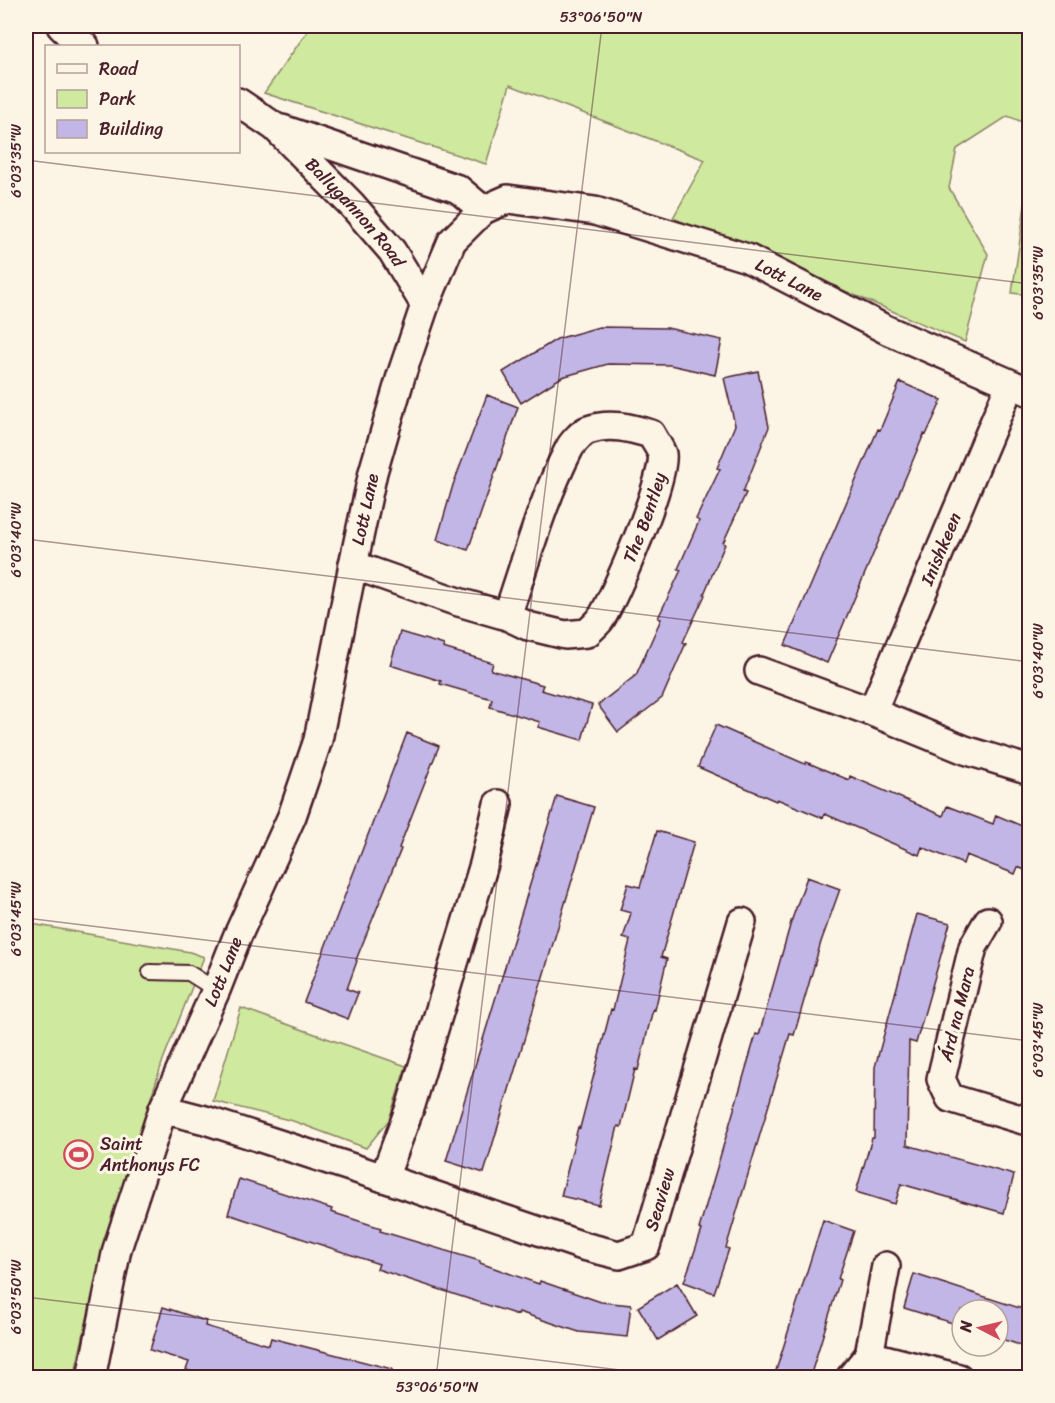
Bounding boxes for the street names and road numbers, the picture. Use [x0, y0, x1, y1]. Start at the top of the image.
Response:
street label: Ballygannon Road [297, 150, 415, 275]
street label: Lott Lane [750, 249, 829, 311]
street label: The Bentley [613, 468, 676, 568]
street label: Lott Lane [342, 470, 388, 548]
street label: Inishkeen [911, 507, 971, 591]
street label: Lott Lane [195, 932, 252, 1012]
street label: Árd na Mara [930, 963, 984, 1066]
street label: Seaview [635, 1163, 684, 1235]

